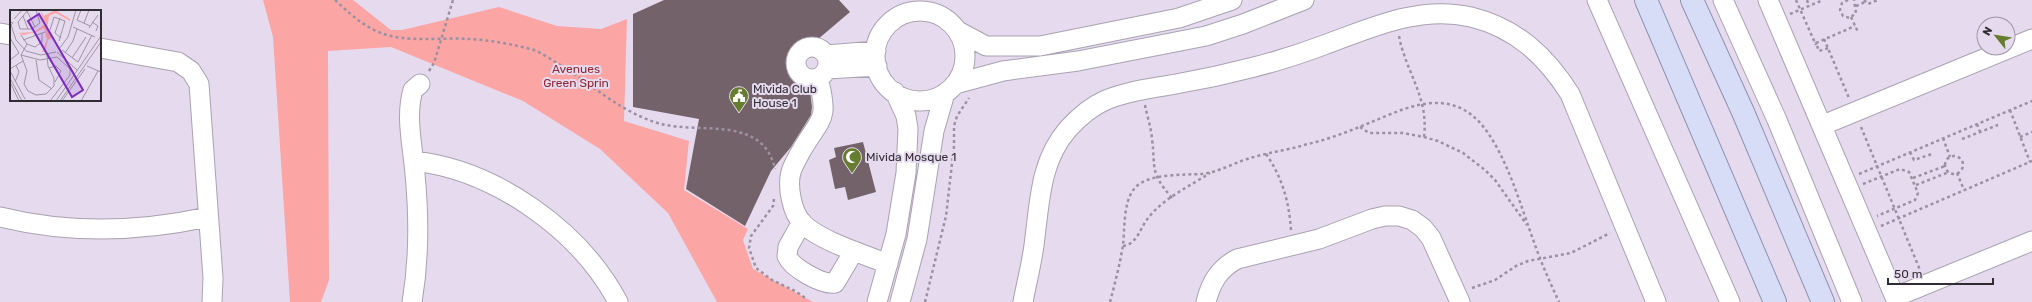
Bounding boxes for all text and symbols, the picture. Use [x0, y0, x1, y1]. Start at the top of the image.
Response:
inset map [10, 10, 101, 101]
north arrow [1976, 16, 2016, 56]
text: N [1980, 25, 1995, 38]
park label: Avenues Green Sprin [543, 62, 609, 90]
place label: Mivida Club House 1 [753, 82, 817, 110]
public building icon: Mivida Club House 1 [728, 85, 750, 113]
mosque icon: Mivida Mosque 1 [841, 146, 863, 174]
place label: Mivida Mosque 1 [866, 150, 956, 164]
scale bar [1888, 260, 1993, 286]
text: 50 m [1894, 267, 1922, 281]

